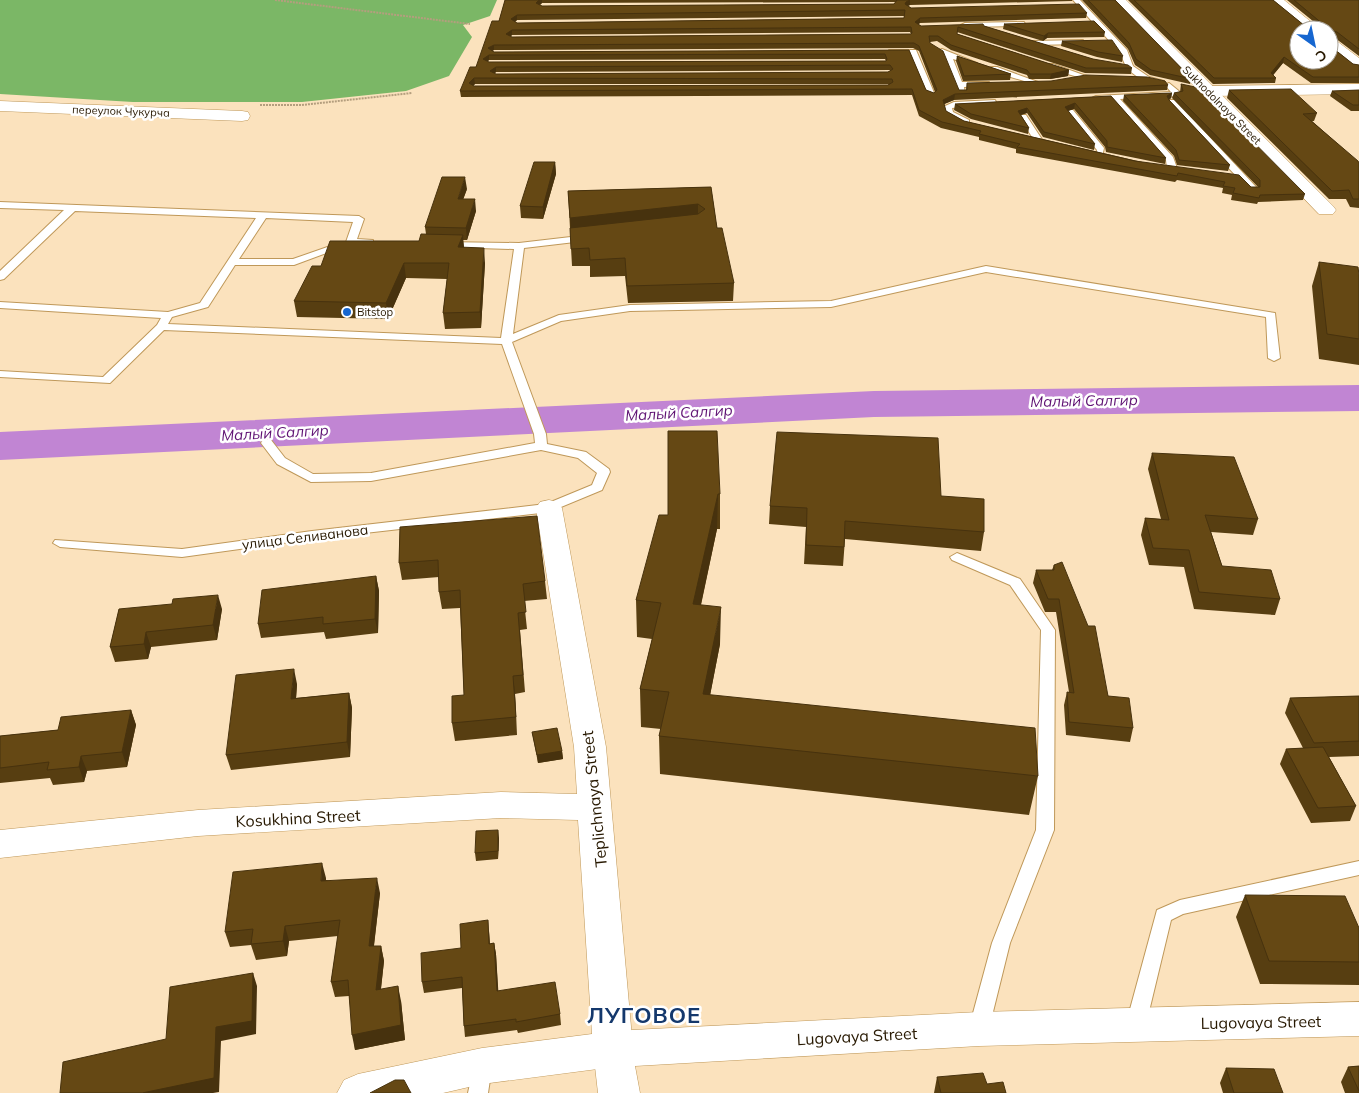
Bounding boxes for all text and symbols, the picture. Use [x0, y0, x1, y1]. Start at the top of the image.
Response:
north arrow [1289, 20, 1339, 70]
text: С [1312, 46, 1330, 66]
street label: Sukhodolnaya Street [1180, 63, 1264, 147]
street label: переулок Чукурча [72, 102, 170, 120]
place label: Bitstop [357, 305, 393, 319]
marker: Bitstop [341, 306, 353, 318]
water label: Малый Салгир [1030, 390, 1138, 411]
water label: Малый Салгир [625, 400, 733, 425]
water label: Малый Салгир [221, 420, 329, 445]
street label: улица Селиванова [241, 520, 369, 554]
street label: Teplichnaya Street [577, 729, 611, 868]
street label: Kosukhina Street [235, 805, 361, 831]
district label: ЛУГОВОЕ [587, 1001, 701, 1029]
street label: Lugovaya Street [1200, 1011, 1322, 1033]
street label: Lugovaya Street [796, 1023, 918, 1049]

